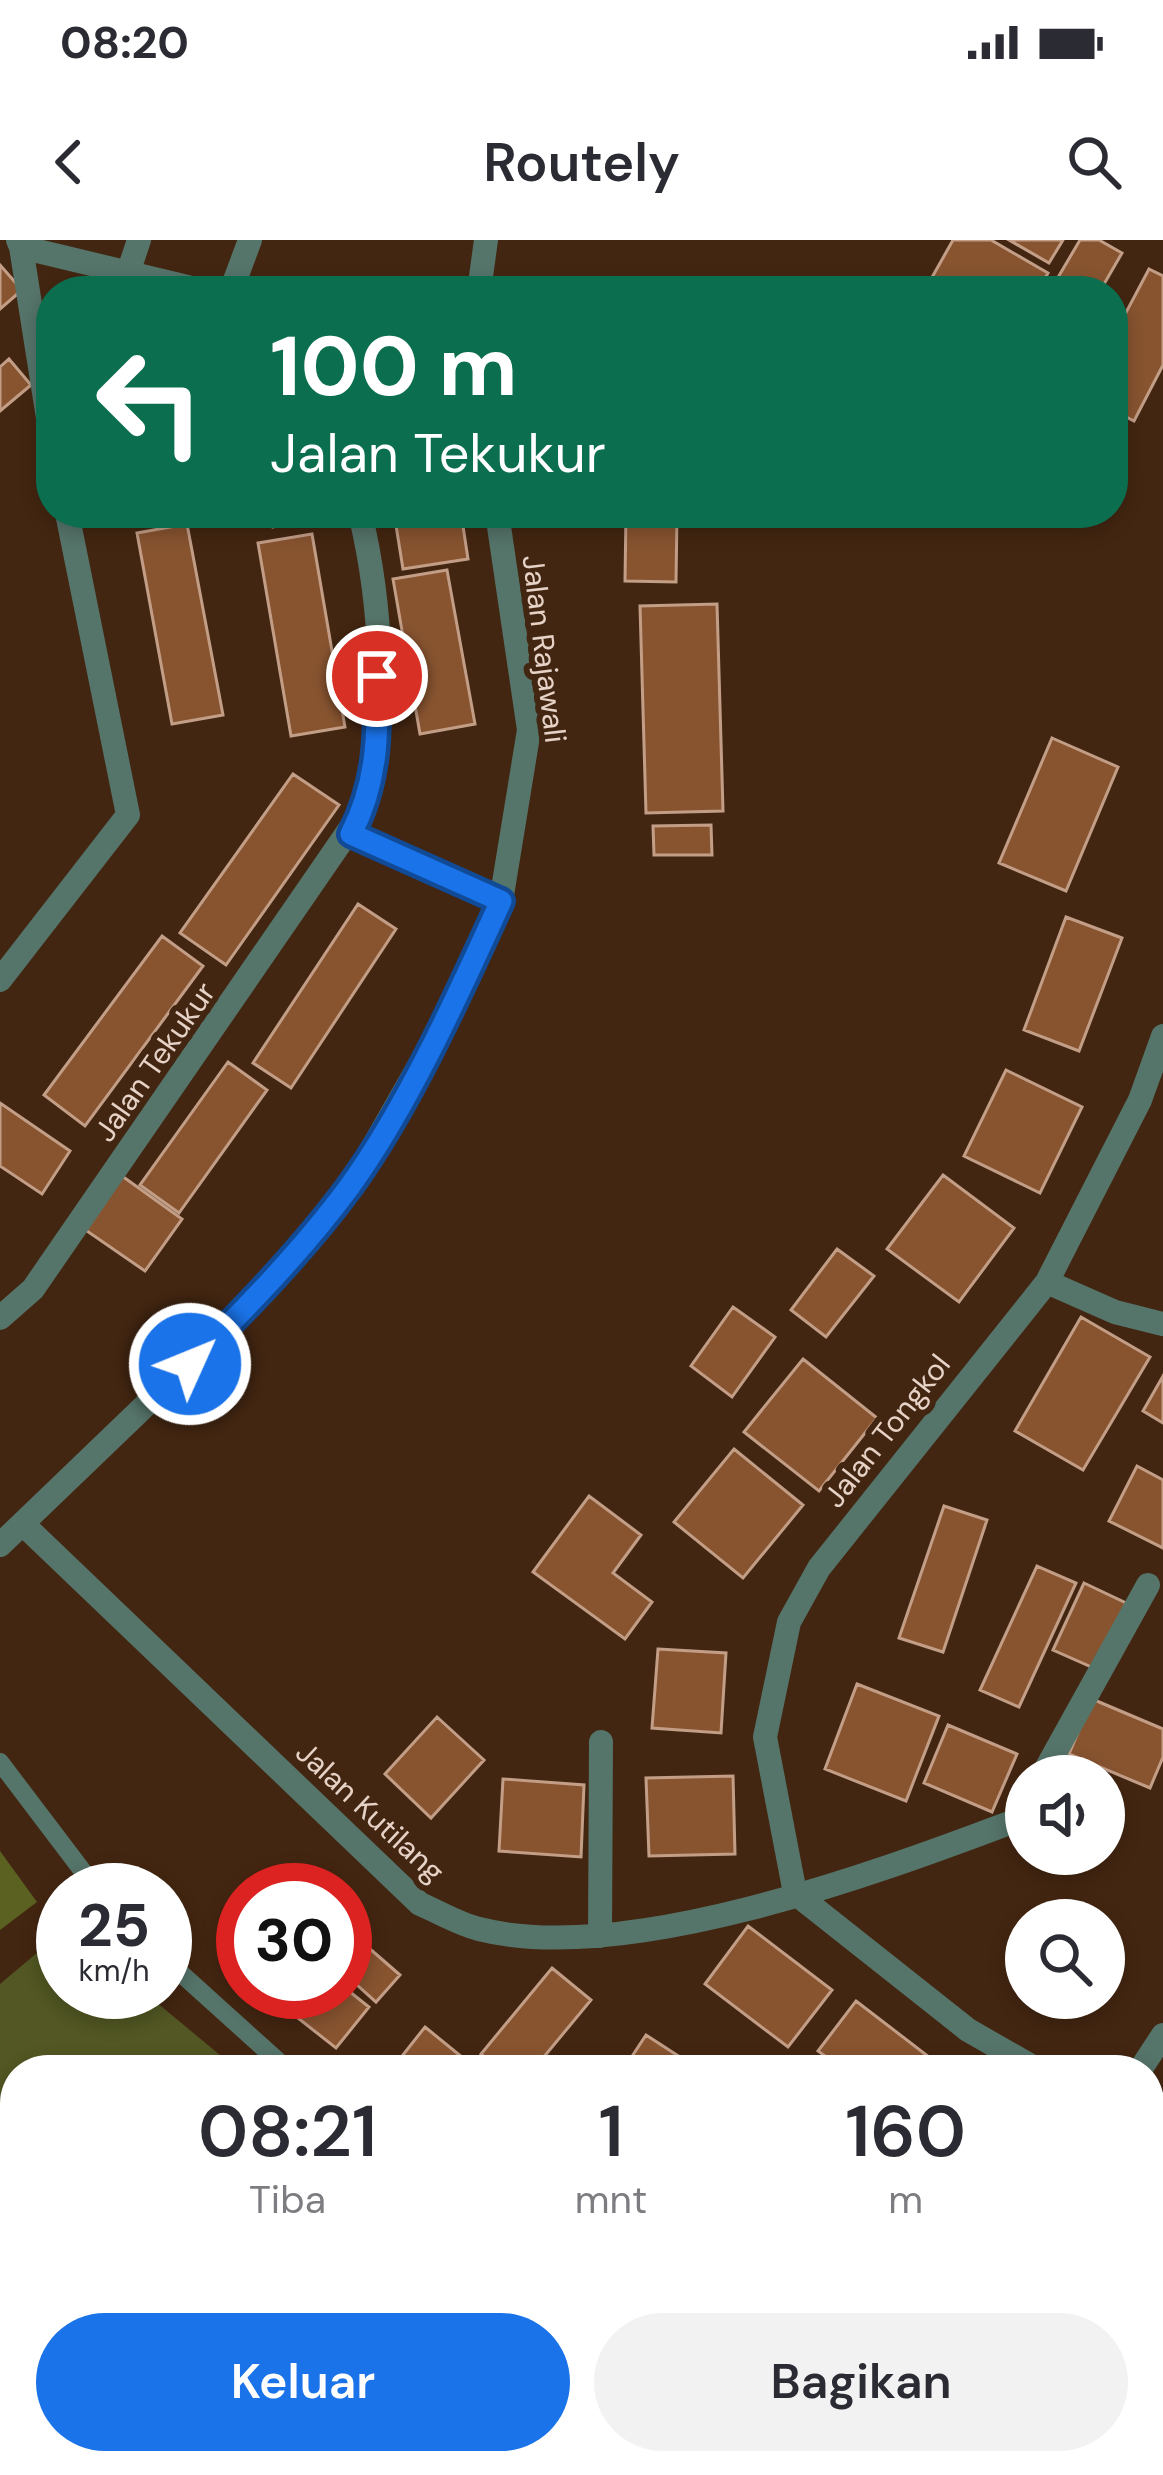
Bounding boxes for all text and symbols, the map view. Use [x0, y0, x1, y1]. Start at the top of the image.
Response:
text: 08:20 [60, 13, 189, 72]
text: Routely [483, 127, 680, 198]
icon: back [36, 129, 102, 195]
icon: search [1061, 129, 1127, 195]
text: 100 m [270, 312, 518, 421]
icon: left [72, 324, 228, 480]
text: Jalan Tekukur [270, 418, 606, 489]
street label: Jalan Rajawali [514, 553, 575, 745]
pin [326, 625, 428, 727]
icon: arrive [344, 643, 410, 709]
street label: Jalan Tekukur [85, 974, 224, 1149]
position arrow [127, 1301, 253, 1427]
street label: Jalan Tongkol [815, 1346, 959, 1515]
street label: Jalan Kutilang [288, 1733, 453, 1891]
map controls [1005, 1755, 1125, 2019]
button: sound [1005, 1755, 1125, 1875]
speed limit sign: 30 [216, 1863, 372, 2019]
text: 25 [78, 1886, 150, 1965]
button: search [1005, 1899, 1125, 2019]
text: km/h [79, 1951, 149, 1990]
text: 08:21 [198, 2085, 377, 2178]
text: 1 [599, 2085, 624, 2178]
text: 160 [845, 2085, 966, 2178]
text: Tiba [249, 2174, 326, 2225]
text: mnt [575, 2174, 647, 2225]
text: m [888, 2174, 923, 2225]
button: Keluar [36, 2313, 570, 2451]
button: Bagikan [594, 2313, 1128, 2451]

